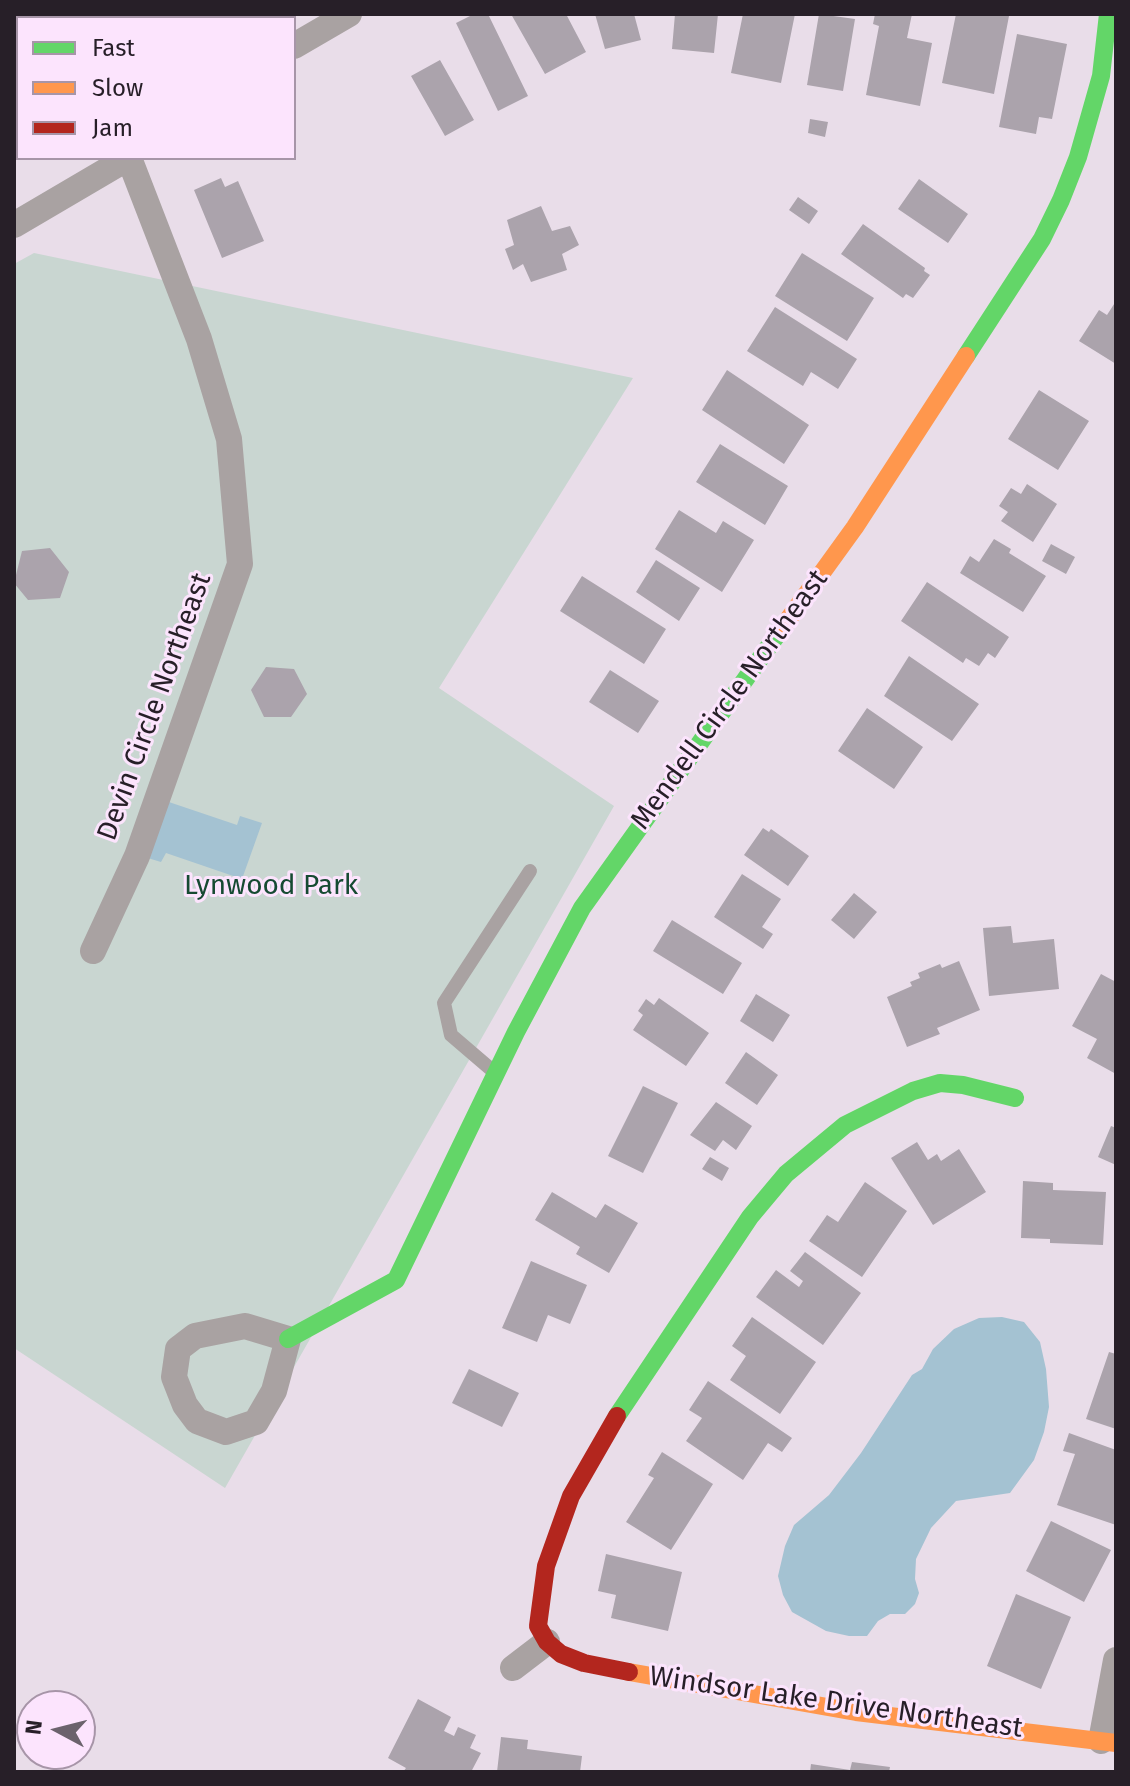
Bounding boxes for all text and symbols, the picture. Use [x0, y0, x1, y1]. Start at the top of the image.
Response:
legend [16, 16, 296, 160]
text: Fast [92, 34, 135, 62]
text: Slow [92, 74, 143, 102]
text: Jam [92, 114, 133, 142]
street label: Mendell Circle Northeast [624, 564, 836, 836]
street label: Devin Circle Northeast [91, 569, 219, 845]
park label: Lynwood Park [184, 869, 358, 903]
street label: Windsor Lake Drive Northeast [647, 1660, 1025, 1746]
north arrow [16, 1690, 96, 1770]
text: N [19, 1718, 48, 1736]

